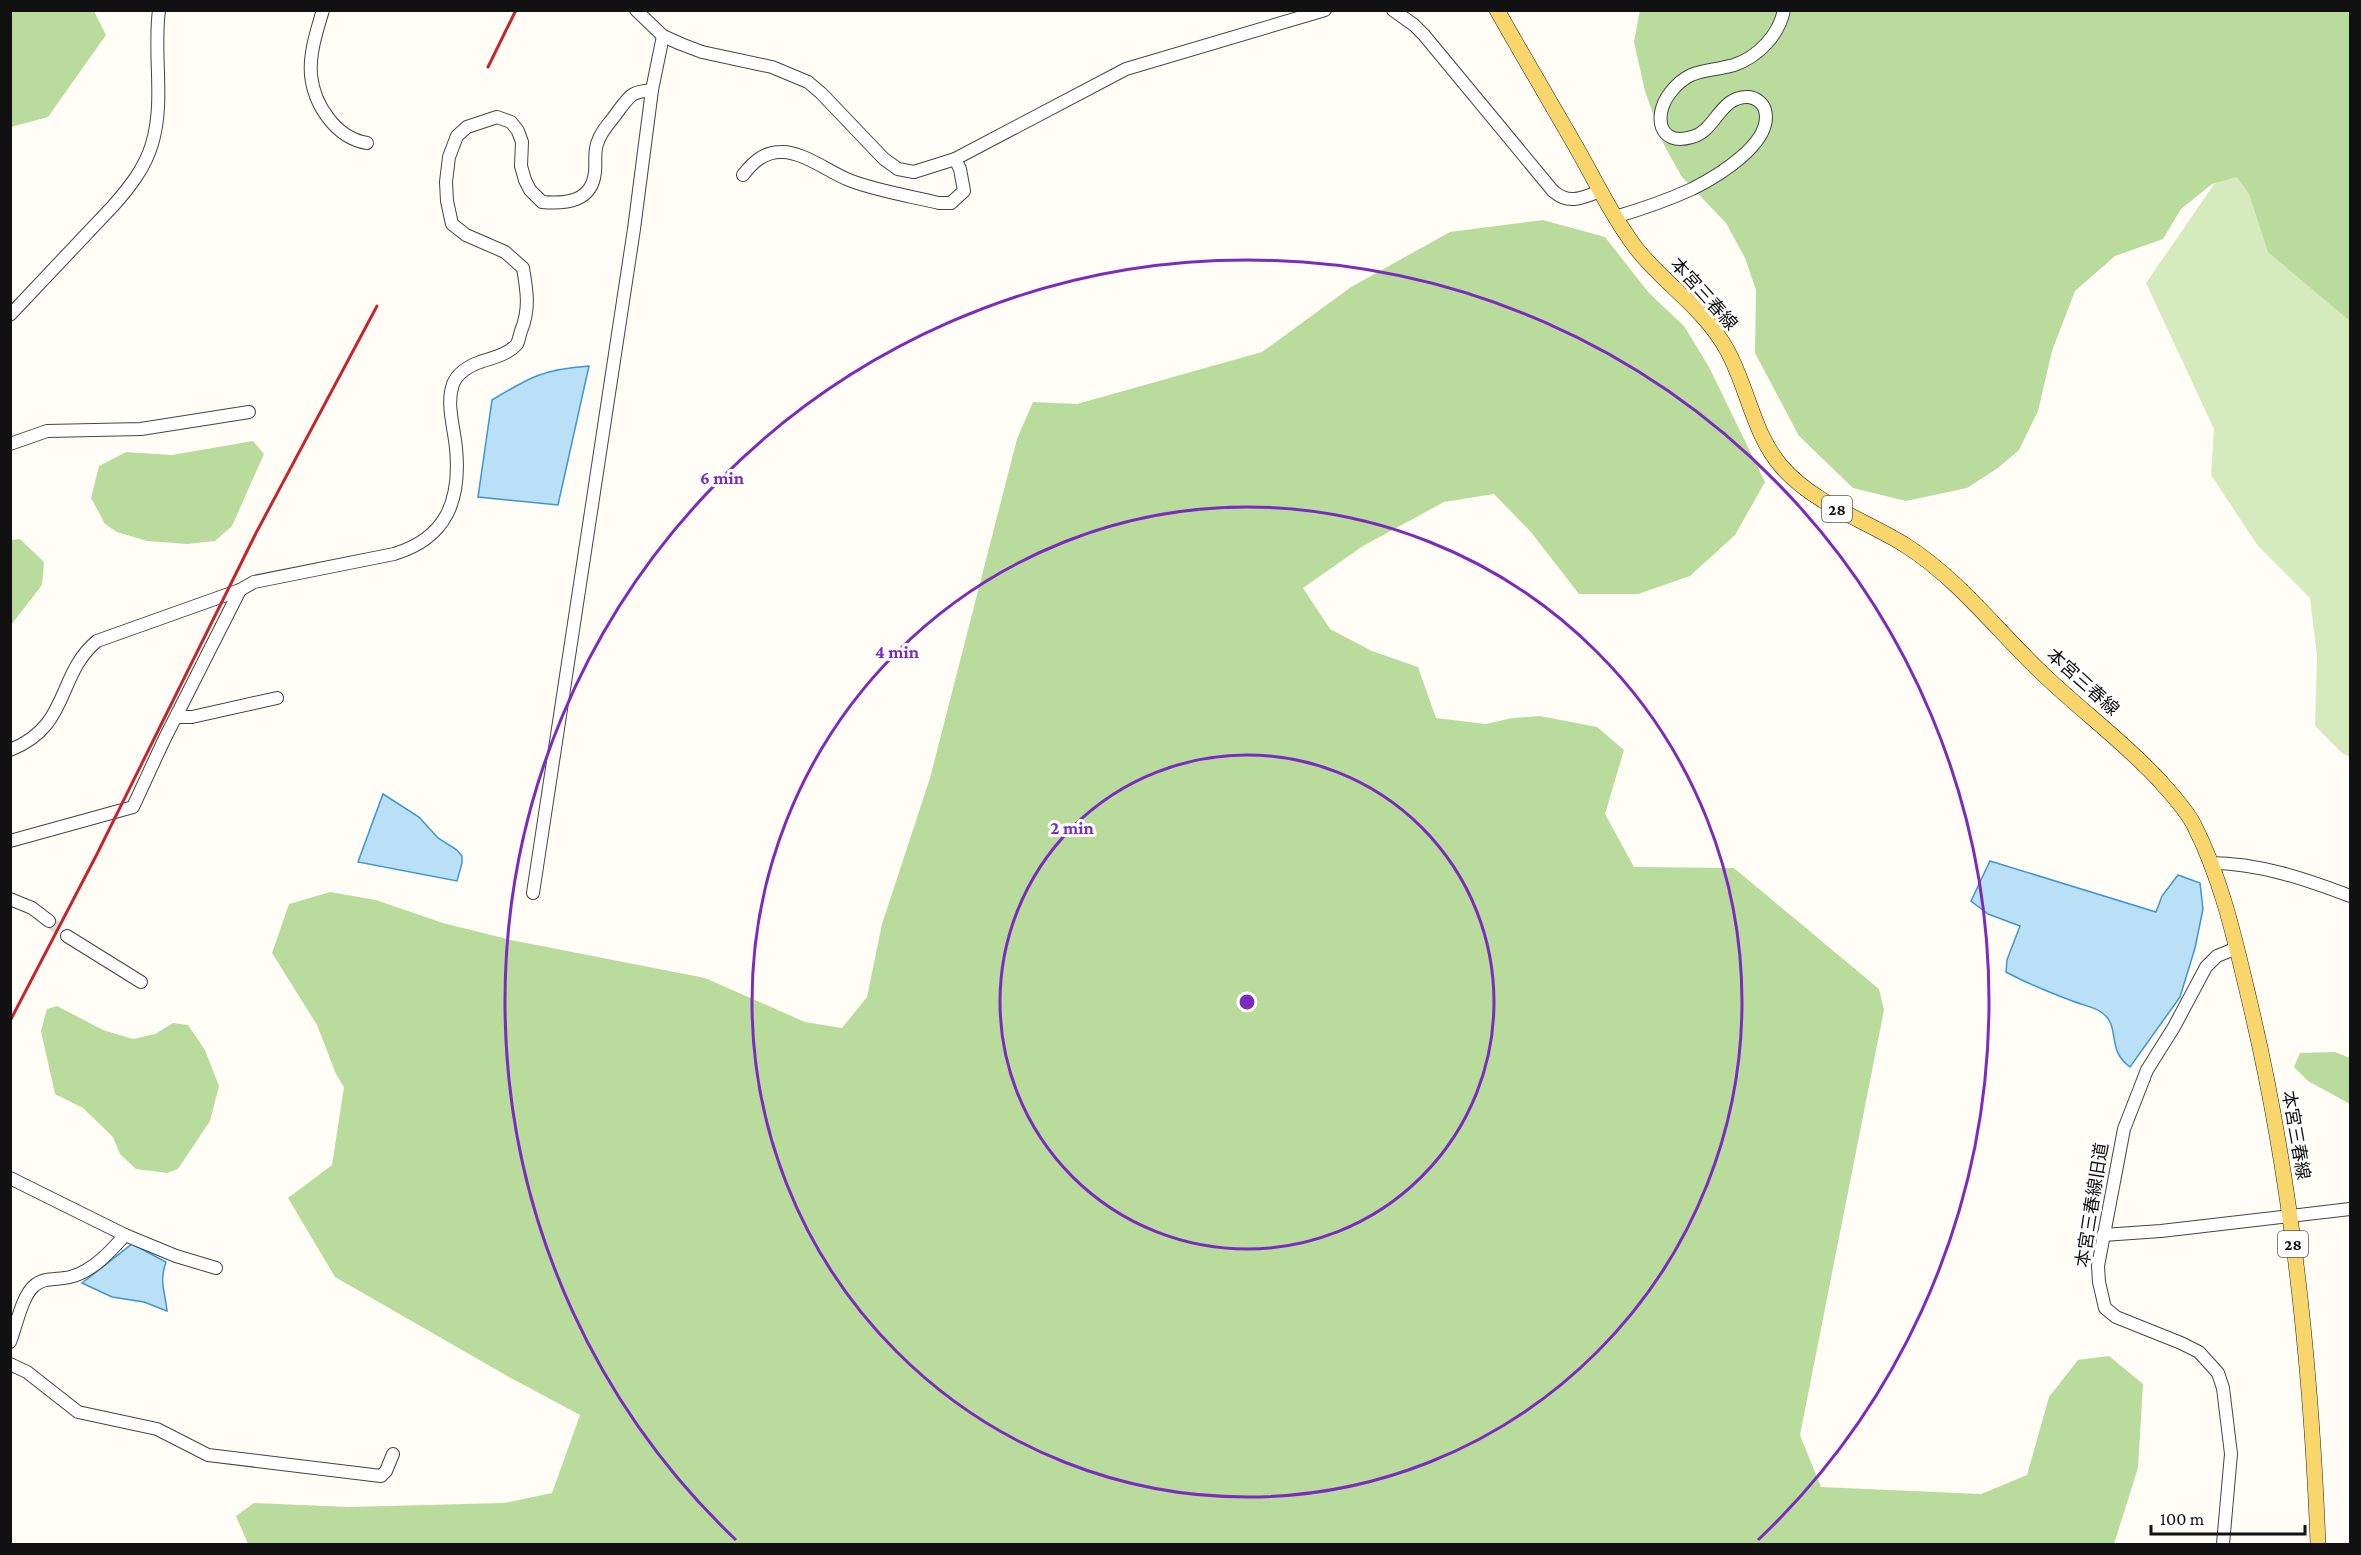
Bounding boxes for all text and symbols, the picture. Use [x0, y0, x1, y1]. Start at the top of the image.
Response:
street label: 本宮三春線 [1666, 254, 1742, 334]
text: 6 min [700, 468, 745, 488]
road number: 28 [1822, 496, 1852, 522]
text: 4 min [875, 642, 920, 662]
street label: 本宮三春線 [2043, 644, 2123, 720]
text: 2 min [1050, 818, 1094, 838]
centre of rings [1237, 992, 1257, 1012]
street label: 本宮三春線 [2278, 1089, 2314, 1181]
street label: 本宮三春線旧道 [2072, 1141, 2112, 1269]
road number: 28 [2278, 1231, 2308, 1257]
scale bar [2151, 1498, 2306, 1536]
text: 100 m [2160, 1509, 2205, 1529]

